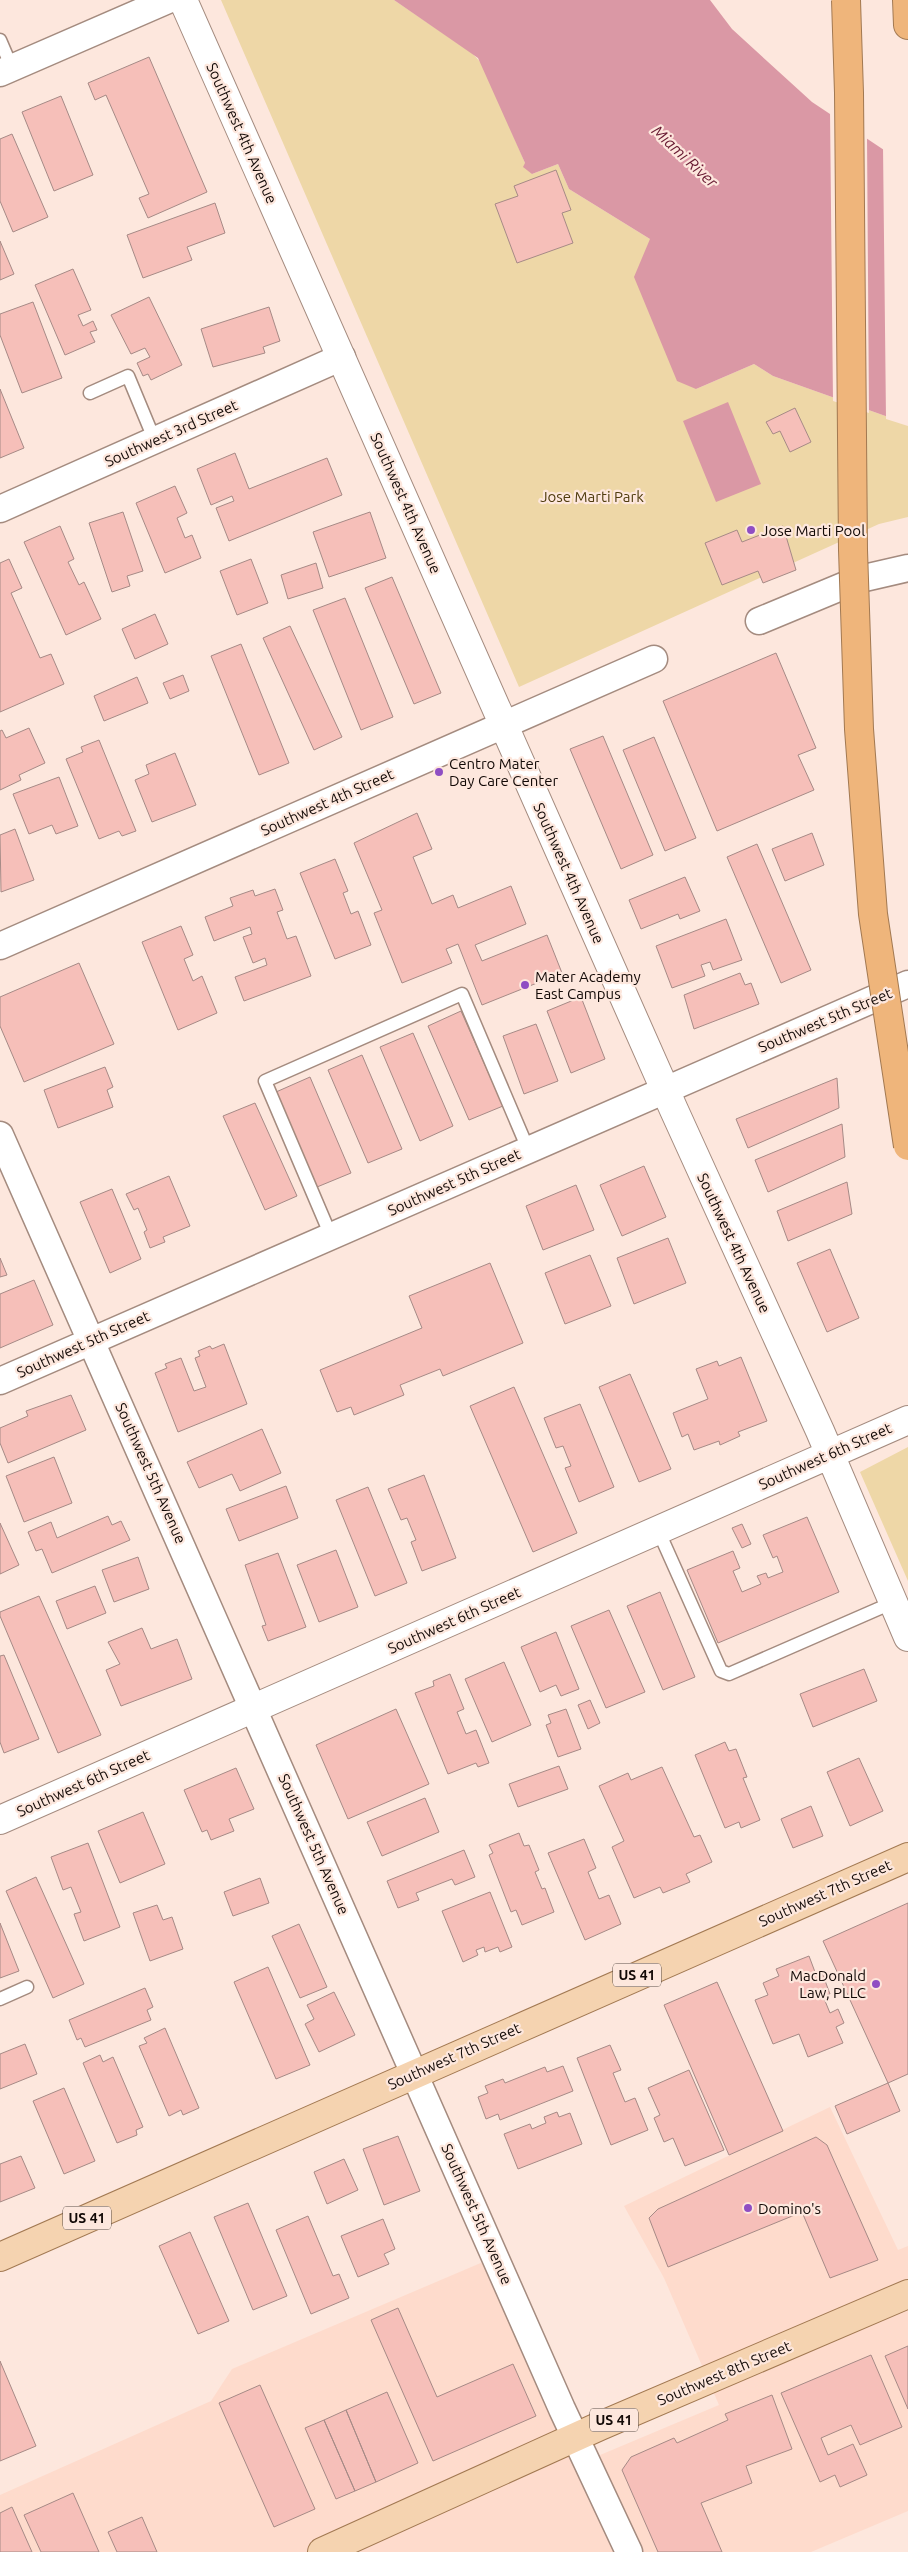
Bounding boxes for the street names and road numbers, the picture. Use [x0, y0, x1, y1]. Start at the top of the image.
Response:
street label: Southwest 4th Avenue [203, 60, 281, 206]
street label: Southwest 3rd Street [102, 396, 240, 470]
street label: Southwest 4th Avenue [367, 430, 445, 576]
street label: Southwest 4th Street [258, 765, 396, 839]
street label: Southwest 4th Avenue [530, 800, 608, 946]
street label: Southwest 5th Street [756, 984, 895, 1056]
street label: Southwest 5th Street [385, 1145, 523, 1219]
street label: Southwest 4th Avenue [694, 1170, 774, 1316]
street label: Southwest 5th Street [14, 1307, 152, 1381]
street label: Southwest 5th Avenue [112, 1400, 190, 1546]
street label: Southwest 6th Street [756, 1419, 894, 1493]
street label: Southwest 6th Street [385, 1583, 523, 1657]
street label: Southwest 6th Street [14, 1746, 152, 1820]
street label: Southwest 5th Avenue [275, 1771, 353, 1917]
street label: Southwest 7th Street [756, 1856, 894, 1930]
road number: US 41 [613, 1964, 661, 1986]
street label: Southwest 7th Street [385, 2019, 523, 2093]
street label: Southwest 5th Avenue [438, 2141, 516, 2287]
road number: US 41 [63, 2206, 111, 2230]
street label: Southwest 8th Street [655, 2337, 794, 2409]
road number: US 41 [590, 2408, 638, 2432]

